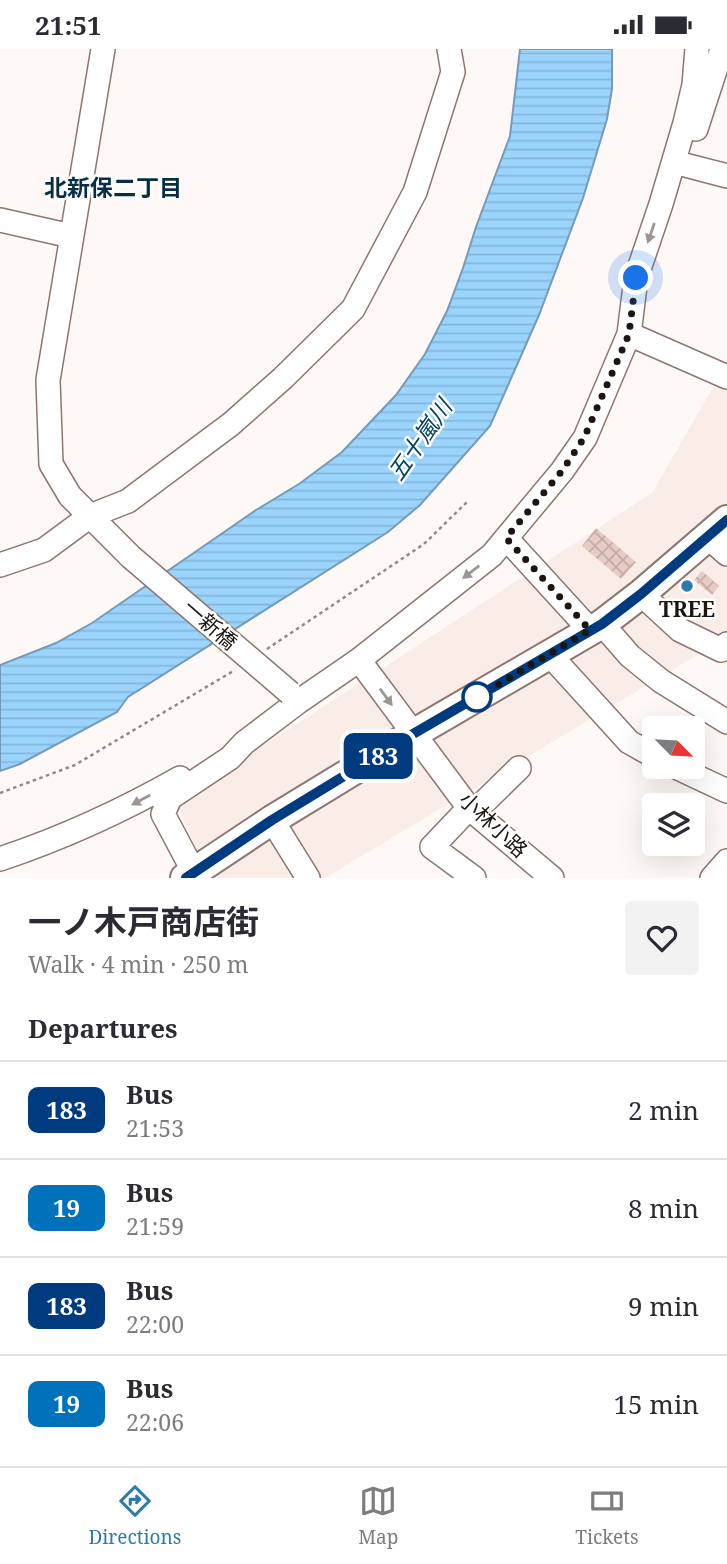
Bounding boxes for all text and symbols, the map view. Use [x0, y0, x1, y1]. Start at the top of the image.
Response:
text: 21:51 [35, 7, 102, 43]
district label: 北新保二丁目 [44, 171, 182, 203]
one-way arrow [645, 223, 656, 244]
your location [618, 260, 653, 295]
water label: 五十嵐川 [380, 390, 460, 486]
one-way arrow [463, 564, 481, 579]
marker: TREE [679, 578, 695, 594]
street label: 一新橋 [178, 593, 244, 655]
place label: TREE [659, 595, 715, 623]
unlabelled marker [462, 682, 492, 712]
one-way arrow [379, 688, 393, 706]
north arrow [642, 716, 705, 779]
map controls [642, 716, 705, 856]
line badge: 183 [338, 733, 418, 779]
text: 183 [358, 739, 398, 772]
street label: 小林小路 [453, 785, 534, 863]
button: layers [642, 793, 705, 856]
one-way arrow [131, 794, 151, 805]
text: 一ノ木戸商店街 [28, 899, 259, 944]
button: heart [625, 901, 699, 975]
text: Walk · 4 min · 250 m [28, 948, 248, 980]
text: Departures [28, 1010, 178, 1046]
text: Bus [126, 1076, 173, 1112]
text: 2 min [628, 1092, 699, 1128]
text: 183 [46, 1093, 87, 1126]
text: 21:53 [126, 1112, 184, 1144]
text: Bus [126, 1174, 173, 1210]
text: 8 min [628, 1190, 699, 1226]
text: 19 [53, 1191, 80, 1224]
text: 21:59 [126, 1210, 184, 1242]
text: Bus [126, 1272, 173, 1308]
text: 9 min [628, 1288, 699, 1324]
text: 183 [46, 1289, 87, 1322]
text: 22:00 [126, 1308, 184, 1340]
text: Bus [126, 1370, 173, 1406]
text: 15 min [614, 1386, 699, 1422]
text: 19 [53, 1387, 80, 1420]
text: 22:06 [126, 1406, 184, 1438]
tab: Directions [88, 1482, 181, 1550]
tab: Map [358, 1482, 398, 1550]
tab: Tickets [575, 1482, 639, 1550]

